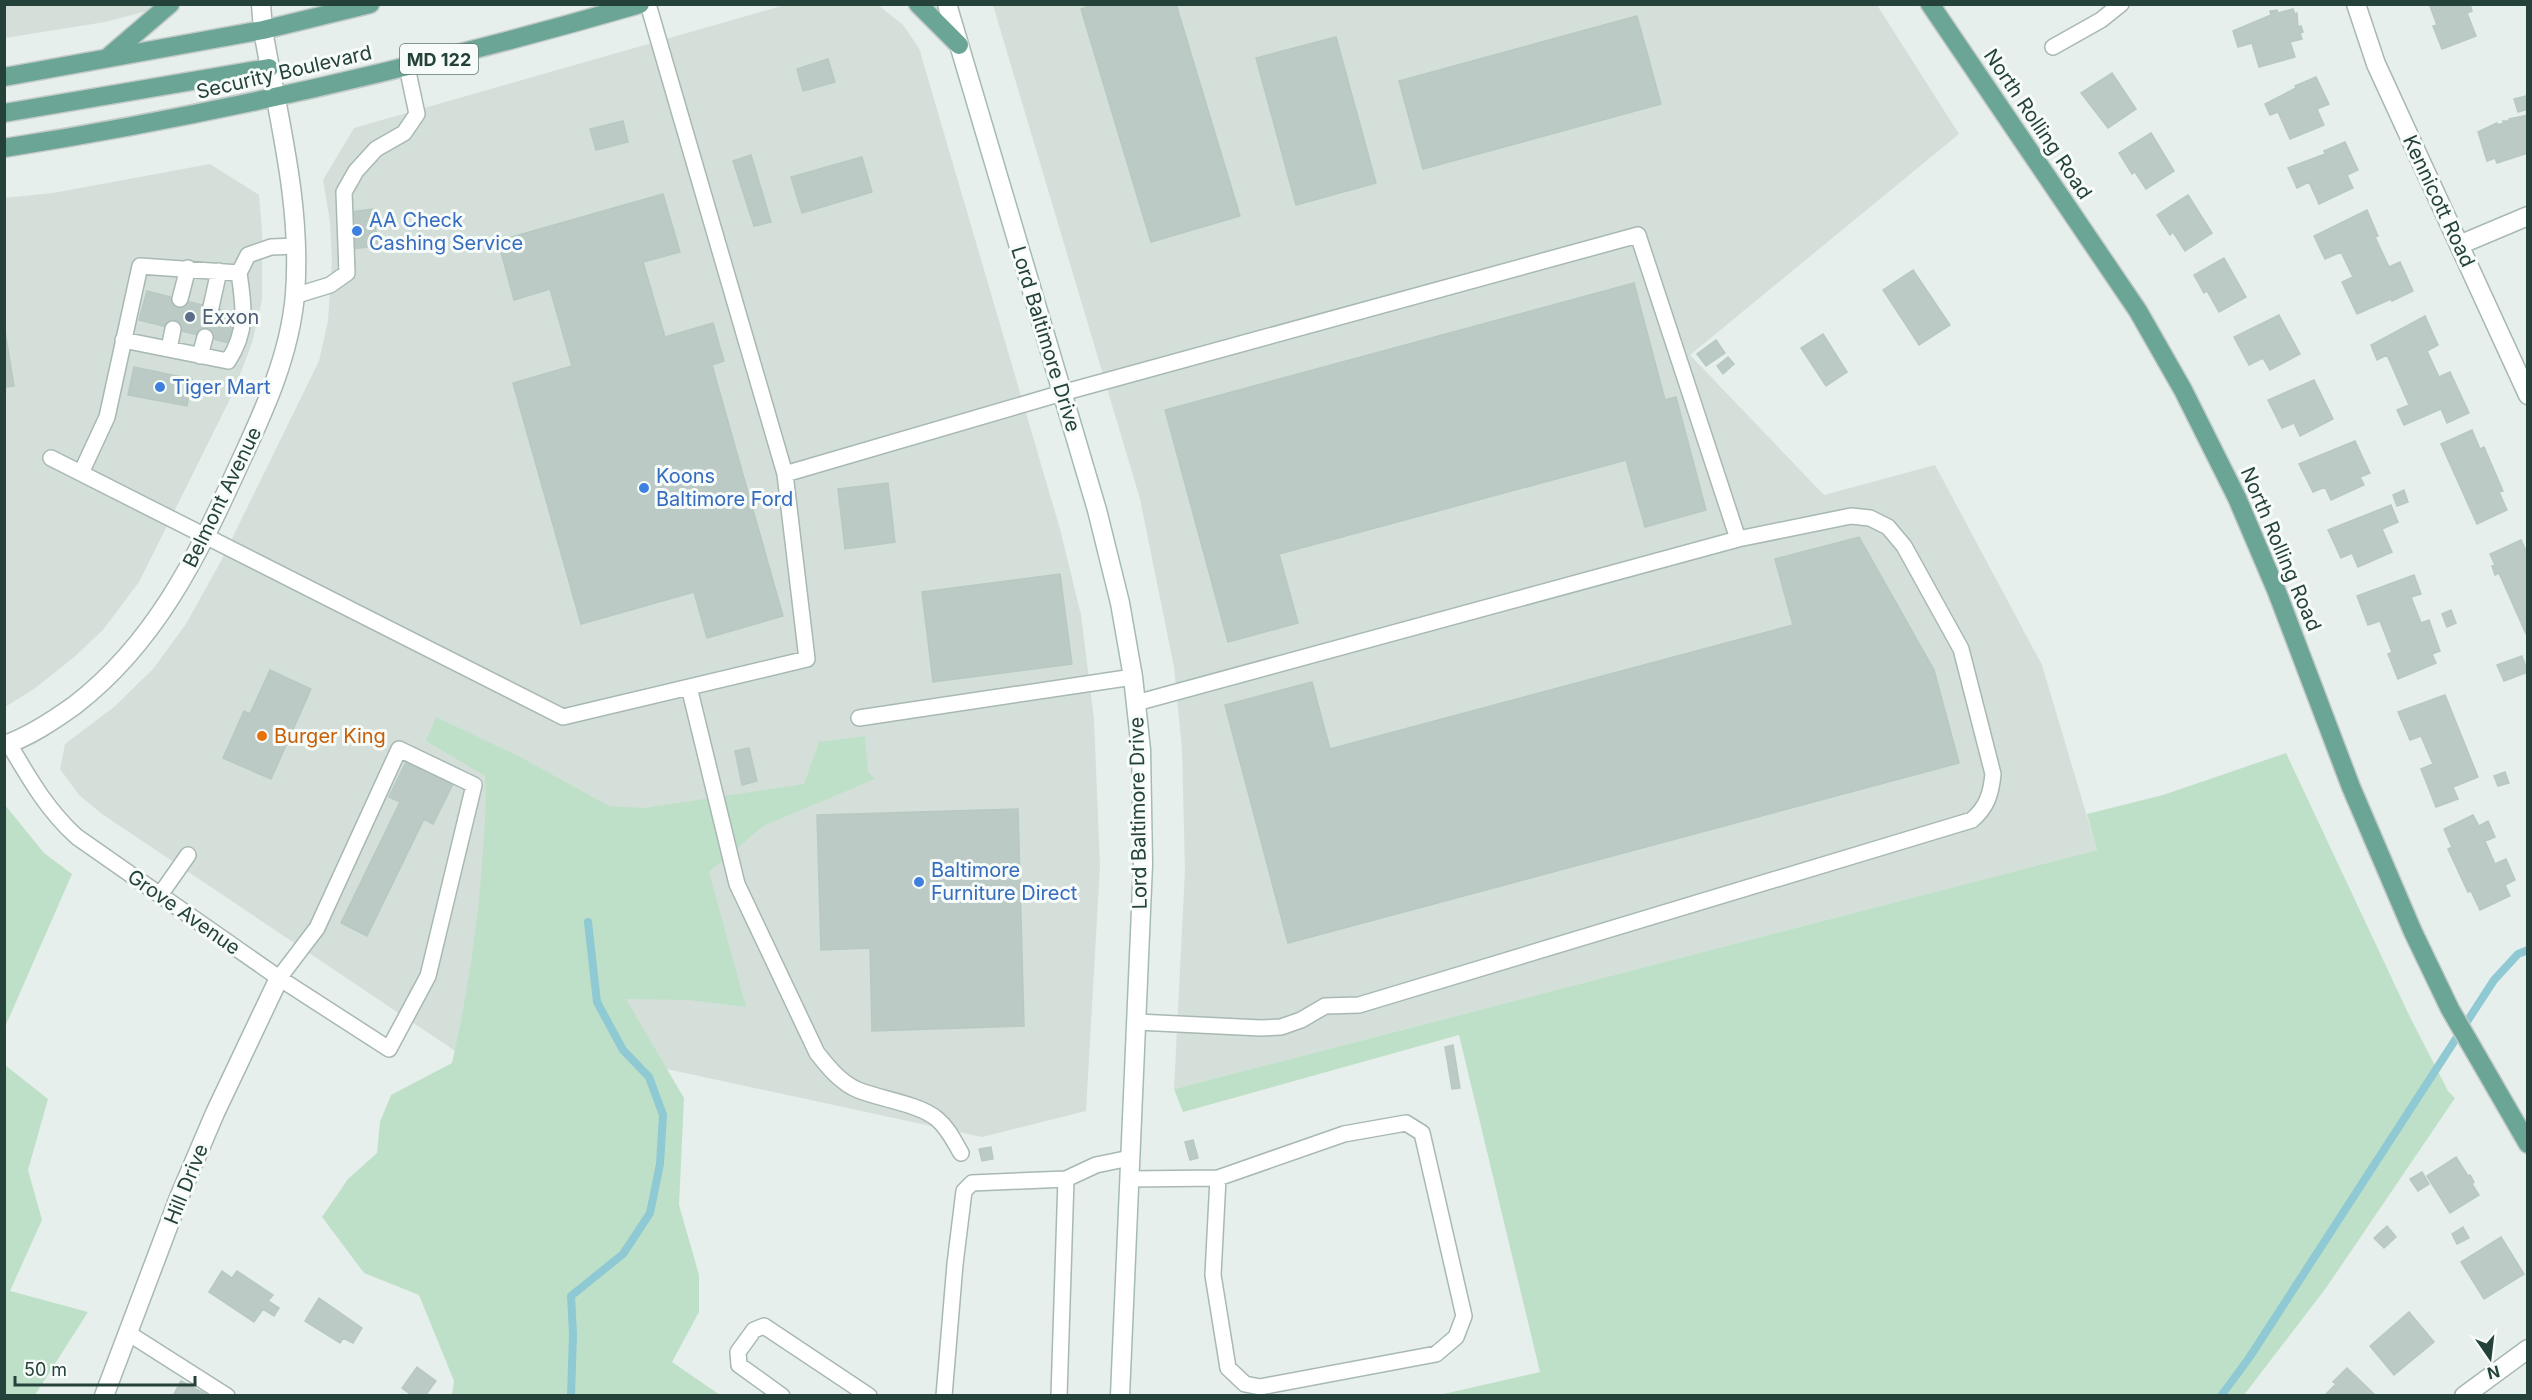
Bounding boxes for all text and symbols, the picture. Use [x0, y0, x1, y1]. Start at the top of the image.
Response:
street label: Security Boulevard [194, 40, 374, 104]
road number: MD 122 [400, 44, 478, 74]
street label: North Rolling Road [1979, 44, 2097, 204]
street label: Kennicott Road [2398, 131, 2480, 271]
place label: AA Check Cashing Service [369, 208, 523, 255]
marker: AA Check Cashing Service [350, 224, 364, 238]
street label: Lord Baltimore Drive [1006, 243, 1086, 435]
place label: Exxon [202, 305, 259, 329]
marker: Exxon [183, 310, 197, 324]
place label: Tiger Mart [172, 375, 271, 399]
marker: Tiger Mart [153, 380, 167, 394]
street label: Belmont Avenue [178, 423, 266, 571]
street label: North Rolling Road [2236, 463, 2326, 635]
place label: Koons Baltimore Ford [656, 464, 793, 511]
marker: Koons Baltimore Ford [637, 481, 651, 495]
street label: Lord Baltimore Drive [1124, 716, 1152, 910]
place label: Burger King [274, 724, 386, 748]
marker: Burger King [255, 729, 269, 743]
place label: Baltimore Furniture Direct [931, 858, 1078, 905]
street label: Grove Avenue [123, 864, 245, 960]
marker: Baltimore Furniture Direct [912, 875, 926, 889]
street label: Hill Drive [159, 1140, 213, 1228]
north arrow [2460, 1328, 2520, 1388]
scale bar [15, 1349, 195, 1387]
text: 50 m [24, 1359, 67, 1380]
text: N [2485, 1361, 2502, 1384]

